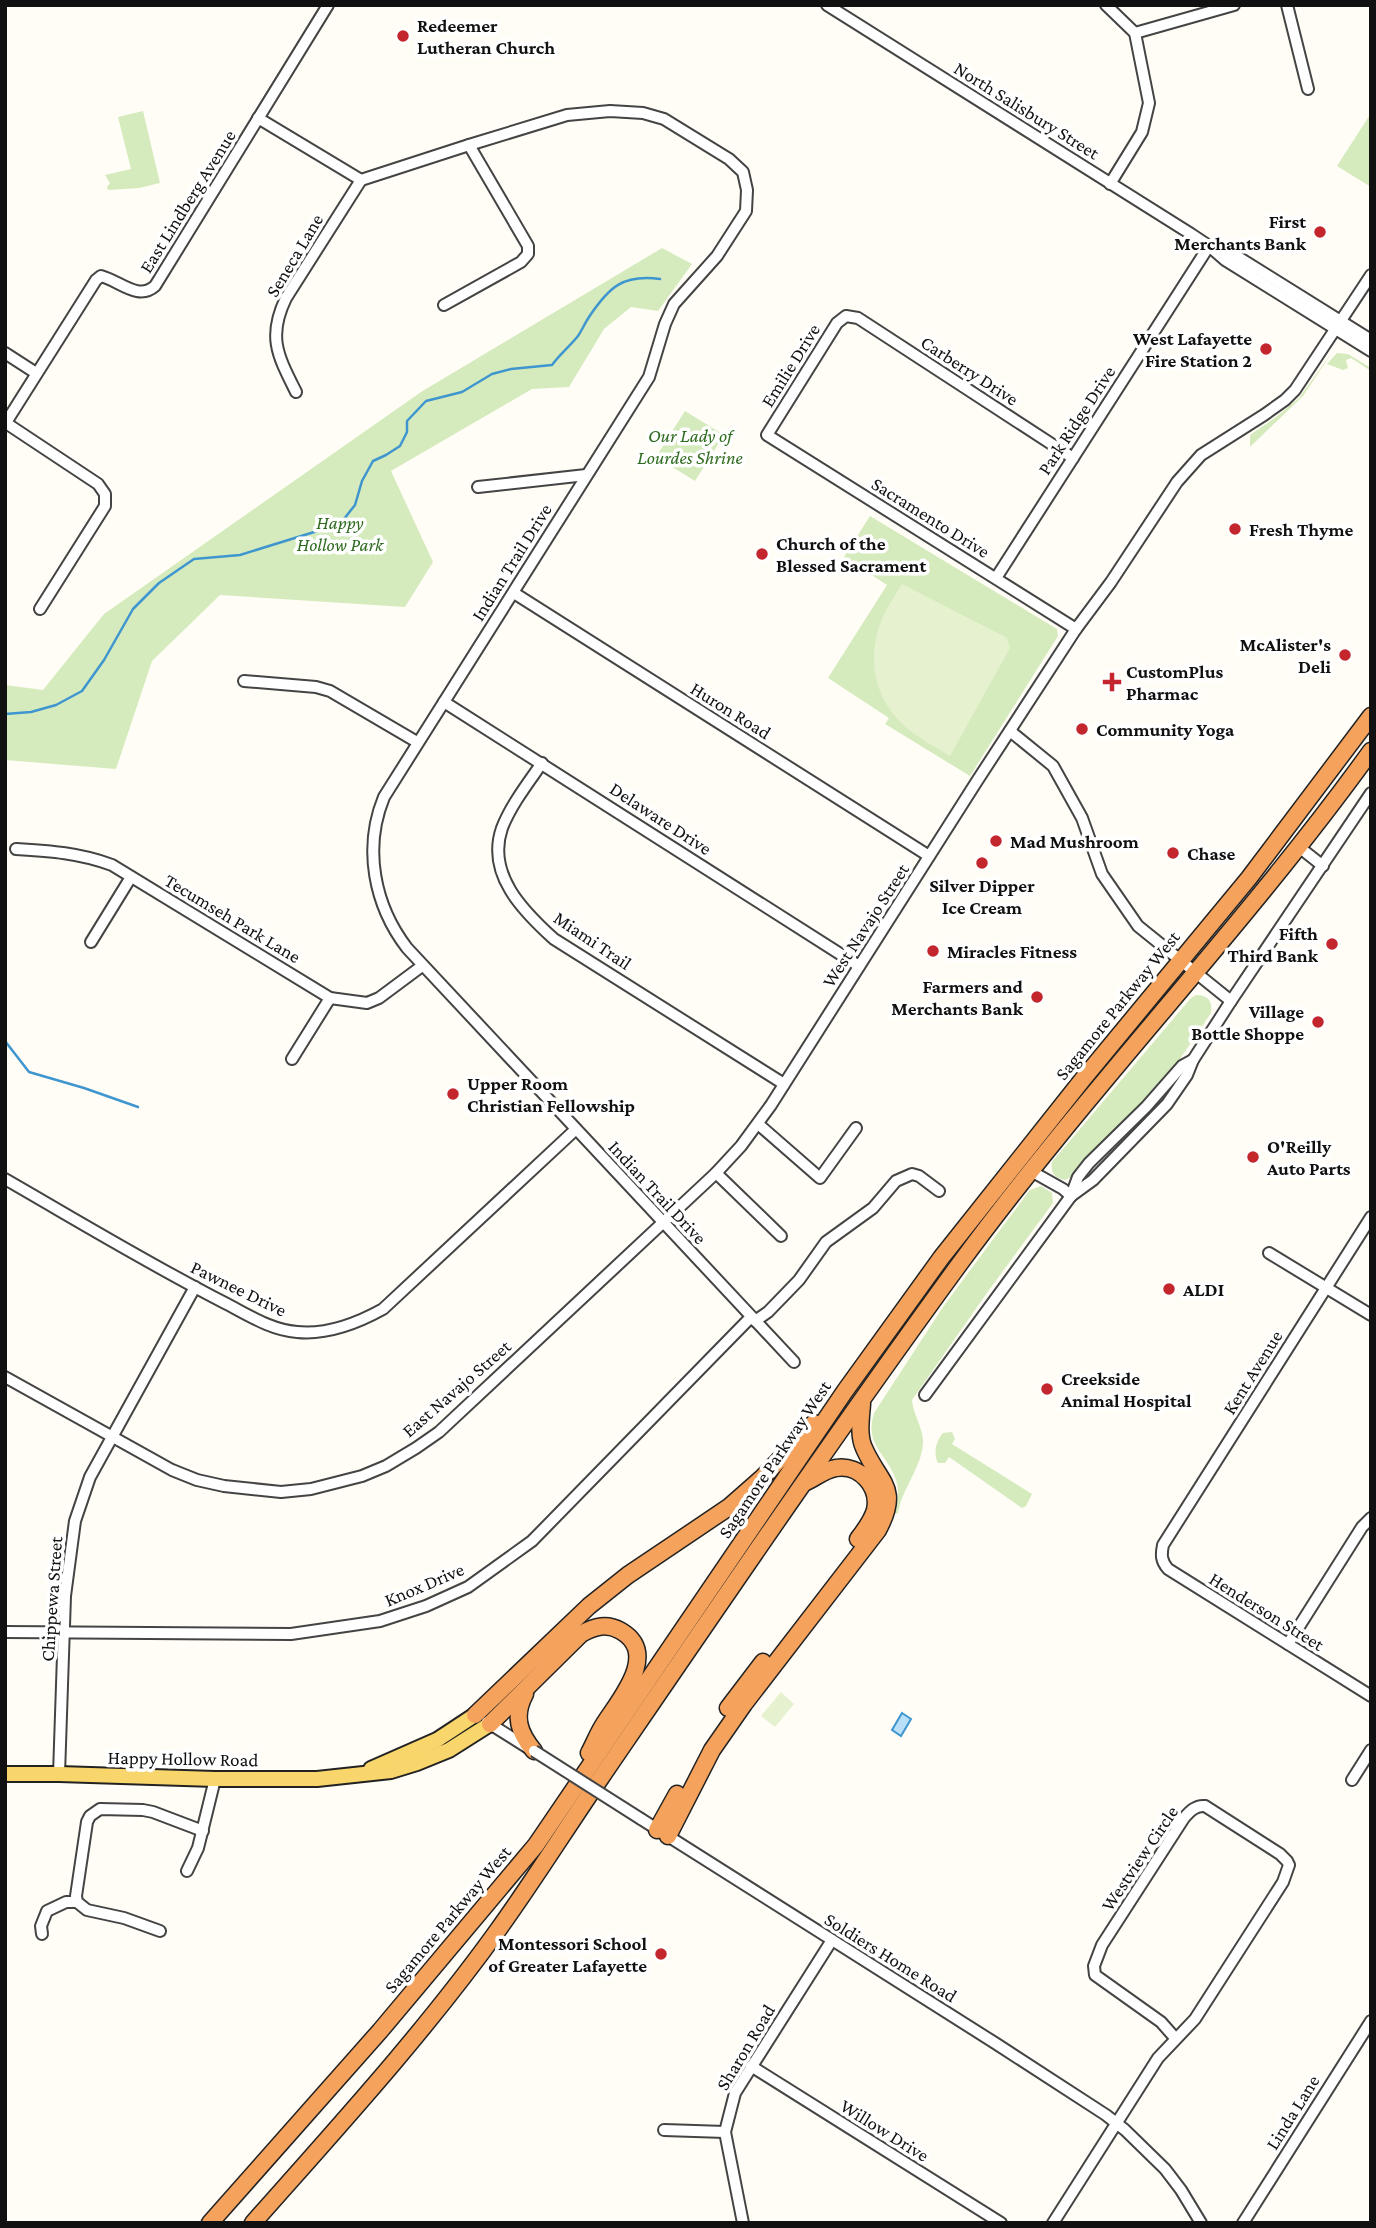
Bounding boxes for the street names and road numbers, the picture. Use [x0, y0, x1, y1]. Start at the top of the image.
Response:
street label: North Salisbury Street [950, 57, 1104, 164]
street label: East Lindberg Avenue [135, 126, 240, 277]
street label: Seneca Lane [262, 210, 327, 300]
street label: Emilie Drive [757, 320, 824, 411]
street label: Carberry Drive [917, 331, 1022, 410]
street label: Park Ridge Drive [1034, 362, 1119, 478]
street label: Sacramento Drive [868, 473, 994, 562]
street label: Indian Trail Drive [467, 500, 556, 625]
street label: Huron Road [687, 678, 775, 743]
street label: Delaware Drive [606, 778, 715, 859]
street label: West Navajo Street [818, 859, 914, 991]
street label: Tecumseh Park Lane [161, 870, 305, 967]
street label: Miami Trail [550, 907, 635, 974]
street label: Sagamore Parkway West [1051, 926, 1184, 1084]
street label: Indian Trail Drive [604, 1136, 711, 1248]
street label: Pawnee Drive [188, 1256, 290, 1321]
street label: Kent Avenue [1218, 1326, 1287, 1418]
street label: East Navajo Street [398, 1335, 516, 1442]
street label: Sagamore Parkway West [714, 1376, 835, 1542]
street label: Chippewa Street [37, 1535, 66, 1662]
street label: Knox Drive [381, 1558, 467, 1611]
street label: Henderson Street [1206, 1568, 1329, 1655]
street label: Happy Hollow Road [107, 1747, 259, 1770]
street label: Westview Circle [1097, 1802, 1182, 1915]
street label: Sagamore Parkway West [380, 1841, 516, 1997]
street label: Soldiers Home Road [821, 1908, 961, 2007]
street label: Sharon Road [712, 2001, 779, 2094]
street label: Linda Lane [1261, 2071, 1324, 2153]
street label: Willow Drive [837, 2095, 933, 2166]

